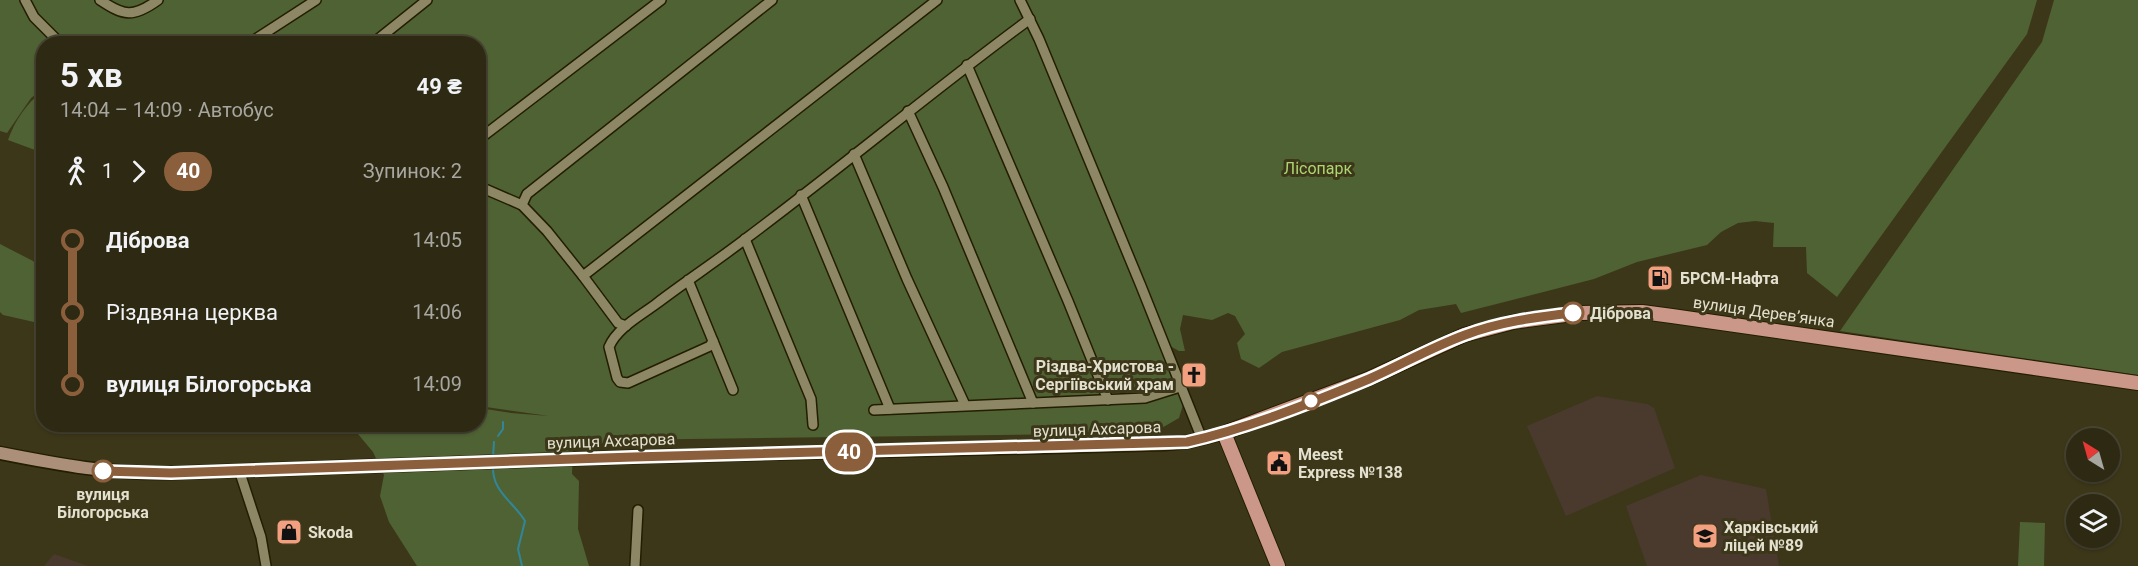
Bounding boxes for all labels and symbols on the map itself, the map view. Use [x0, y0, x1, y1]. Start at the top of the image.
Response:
park label: Лісопарк [1284, 159, 1352, 178]
fuel station icon: БРСМ-Нафта [1645, 263, 1675, 293]
place label: БРСМ-Нафта [1680, 269, 1779, 288]
street label: вулиця Дерев’янка [1692, 293, 1836, 331]
marker: Діброва [1562, 302, 1584, 324]
place label: Діброва [1590, 304, 1651, 323]
place label: Різдва-Христова - Сергіївський храм [1035, 357, 1174, 394]
church icon: Різдва-Христова - Сергіївський храм [1179, 360, 1209, 390]
unlabelled marker [1302, 392, 1320, 410]
street label: вулиця Ахсарова [1033, 417, 1161, 441]
north arrow [2066, 428, 2120, 482]
street label: вулиця Ахсарова [547, 429, 675, 453]
line badge: 40 [822, 432, 876, 472]
place label: Meest Express №138 [1298, 445, 1403, 482]
public building icon: Meest Express №138 [1264, 448, 1294, 478]
marker: вулиця Білогорська [92, 460, 114, 482]
place label: вулиця Білогорська [57, 485, 149, 522]
shop icon: Skoda [274, 517, 304, 547]
place label: Харківський ліцей №89 [1724, 518, 1818, 555]
school or university icon: Харківський ліцей №89 [1690, 521, 1720, 551]
place label: Skoda [308, 523, 353, 542]

